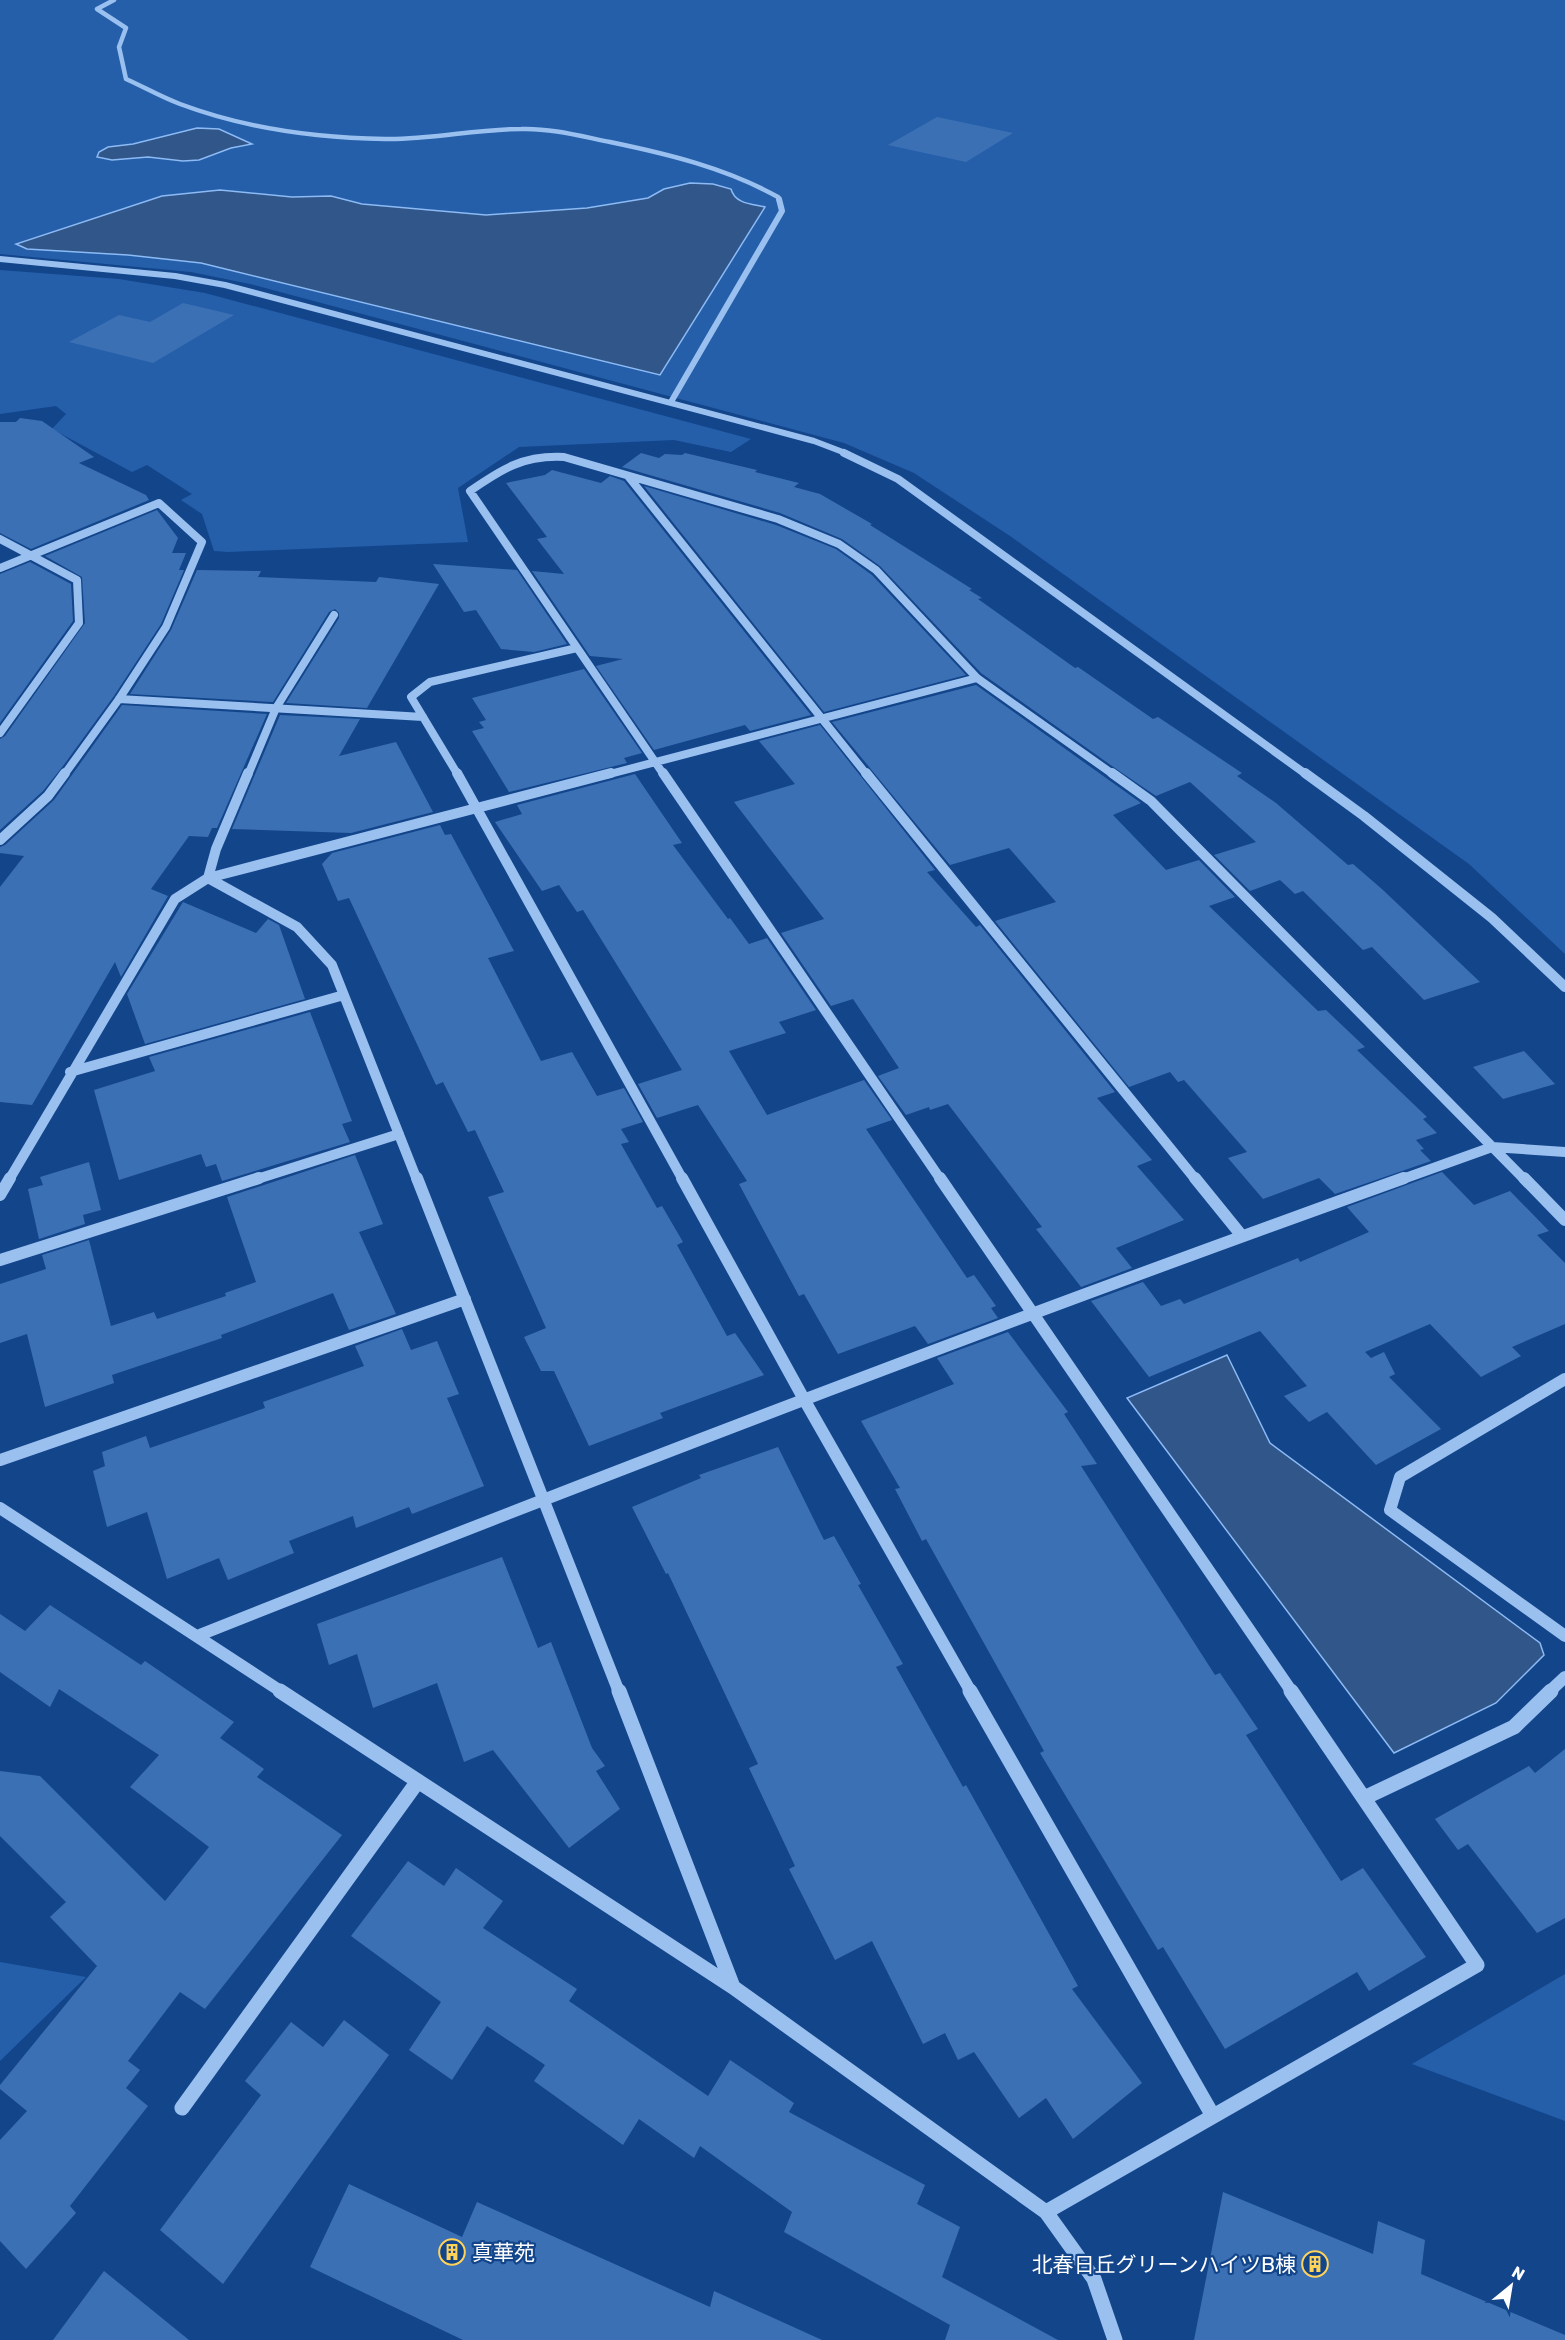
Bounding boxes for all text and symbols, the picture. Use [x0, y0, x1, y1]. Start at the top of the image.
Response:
building icon: 真華苑 [437, 2237, 467, 2267]
place label: 真華苑 [472, 2240, 535, 2265]
building icon: 北春日丘グリーンハイツB棟 [1300, 2249, 1330, 2279]
place label: 北春日丘グリーンハイツB棟 [1031, 2252, 1296, 2277]
north arrow [1481, 2256, 1541, 2316]
text: N [1509, 2262, 1528, 2285]

